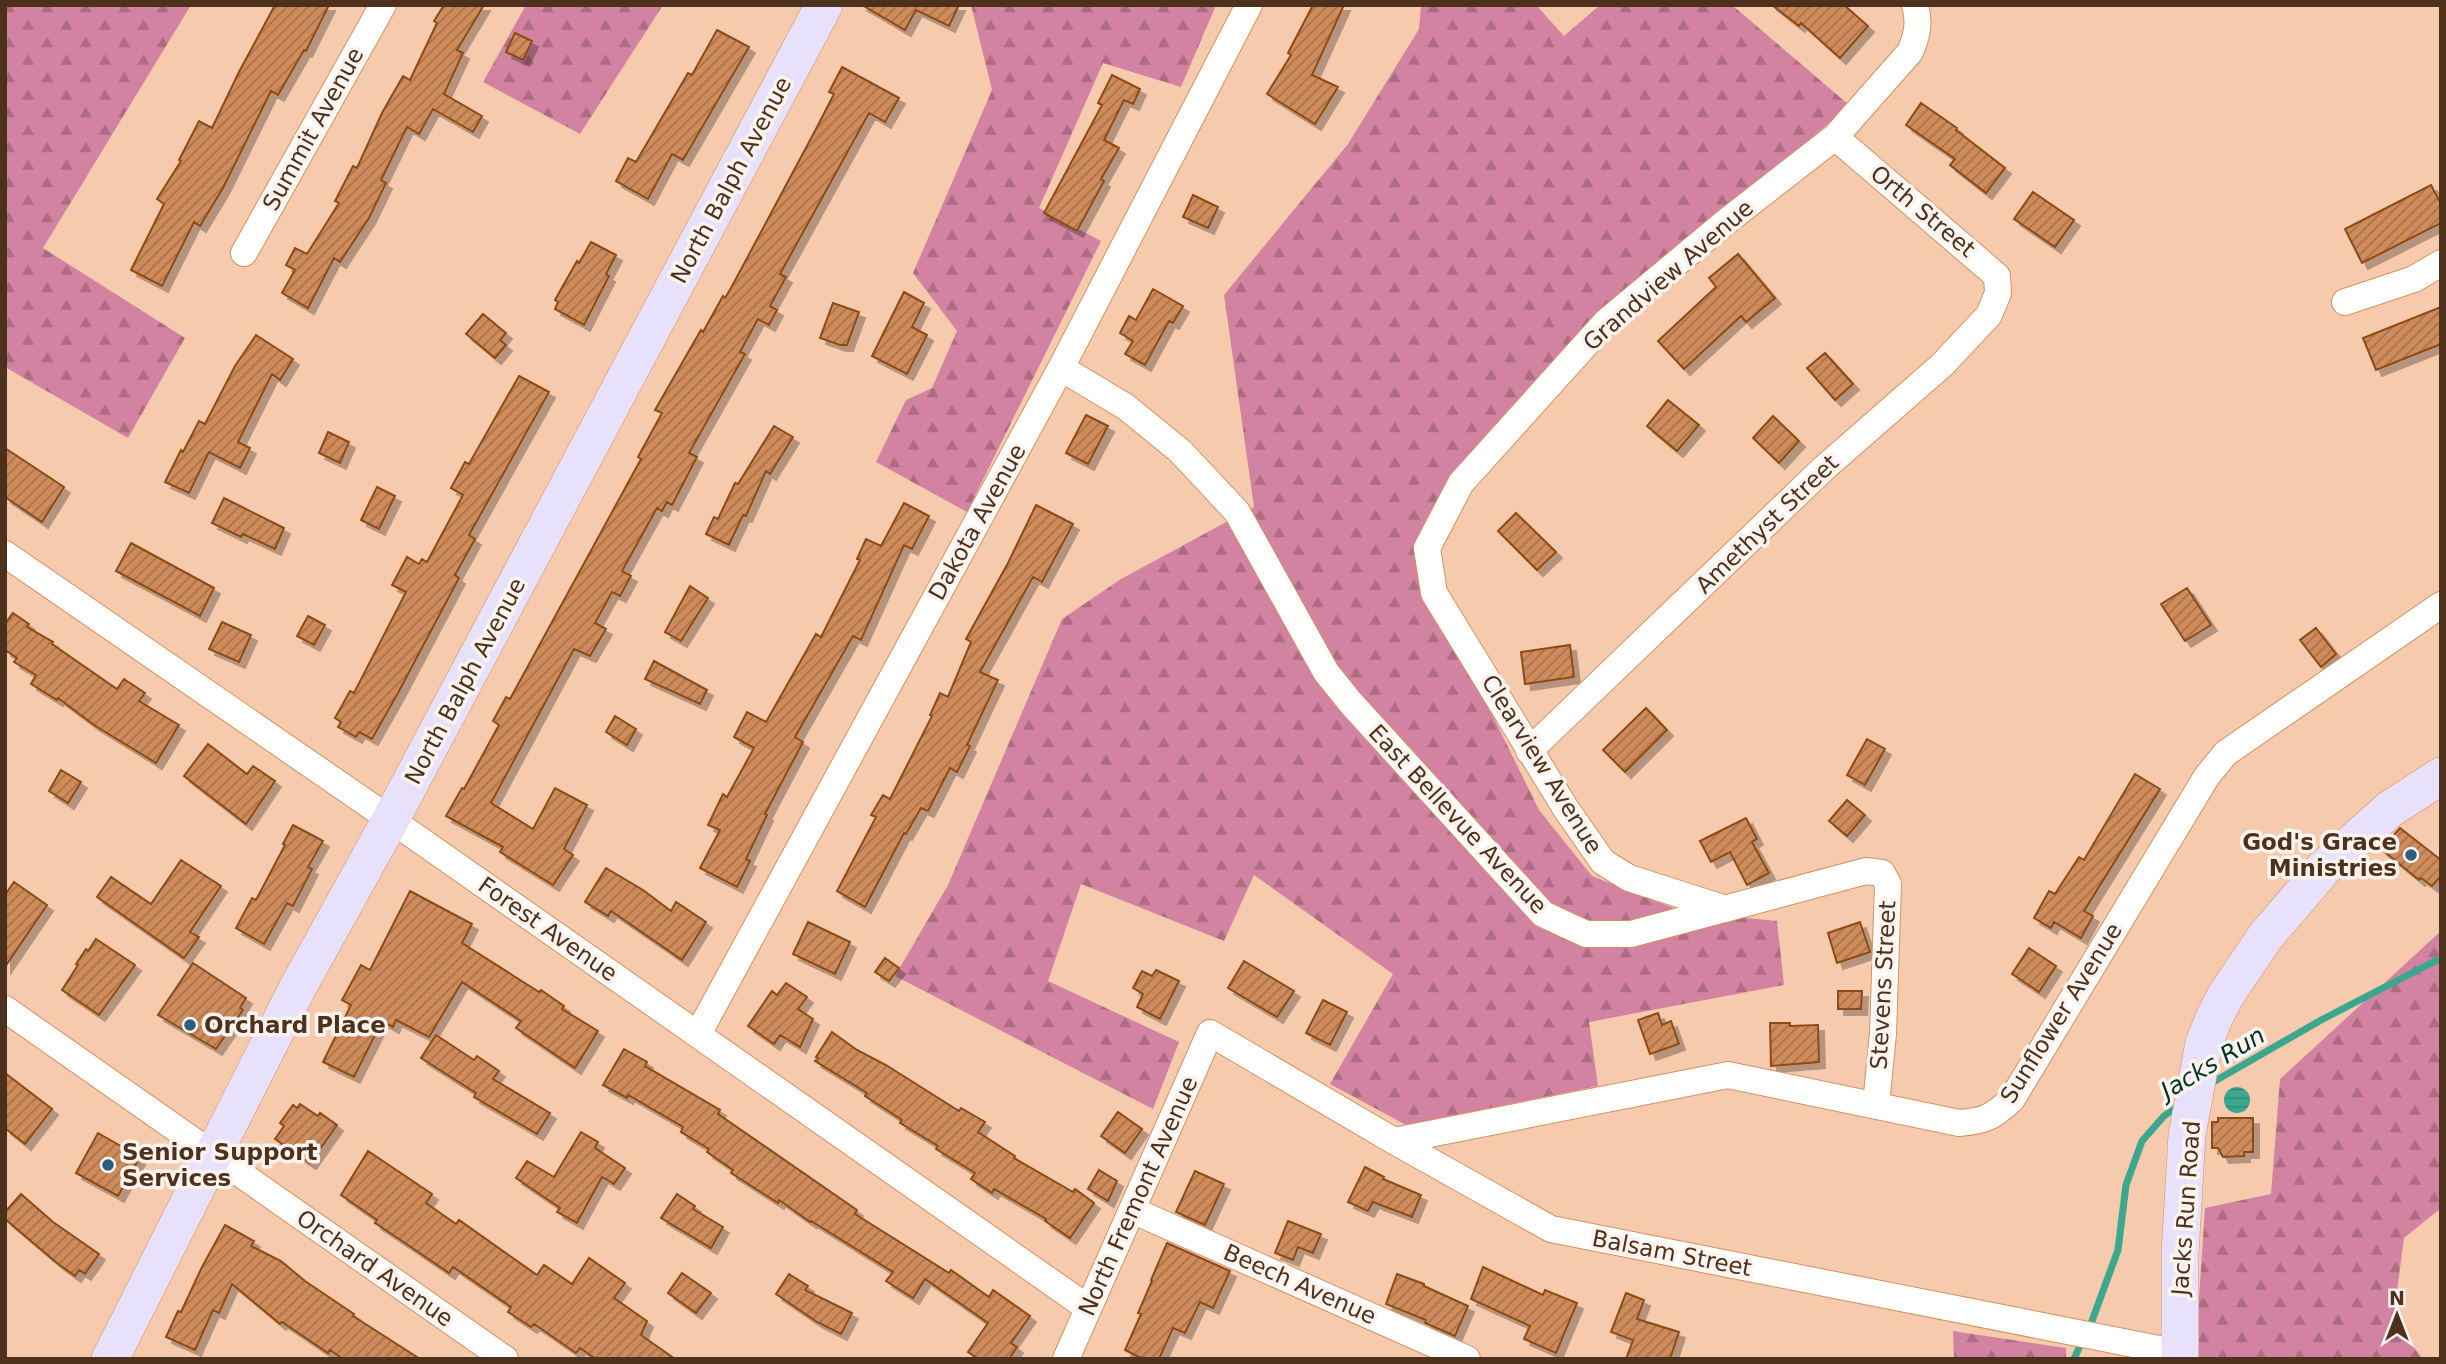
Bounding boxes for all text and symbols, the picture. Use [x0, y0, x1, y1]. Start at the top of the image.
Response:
street label: Summit Avenue [257, 43, 369, 215]
street label: North Balph Avenue [666, 72, 796, 288]
street label: Orth Street [1865, 160, 1981, 262]
street label: Grandview Avenue [1578, 194, 1758, 356]
street label: Dakota Avenue [923, 439, 1031, 605]
street label: Amethyst Street [1690, 449, 1844, 599]
street label: North Balph Avenue [400, 573, 530, 789]
street label: Clearview Avenue [1476, 670, 1608, 858]
street label: East Bellevue Avenue [1364, 719, 1552, 919]
place label: God's Grace Ministries [2242, 829, 2397, 881]
marker: God's Grace Ministries [2403, 847, 2419, 863]
street label: Forest Avenue [474, 872, 622, 986]
street label: Stevens Street [1866, 900, 1900, 1070]
street label: Sunflower Avenue [1995, 918, 2127, 1108]
place label: Orchard Place [204, 1012, 386, 1038]
marker: Orchard Place [182, 1017, 198, 1033]
water label: Jacks Run [2153, 1021, 2270, 1107]
street label: North Fremont Avenue [1073, 1072, 1203, 1320]
street label: Jacks Run Road [2167, 1120, 2205, 1298]
place label: Senior Support Services [122, 1139, 318, 1191]
marker: Senior Support Services [100, 1157, 116, 1173]
street label: Orchard Avenue [292, 1204, 458, 1332]
street label: Balsam Street [1590, 1225, 1754, 1281]
street label: Beech Avenue [1220, 1239, 1380, 1329]
north arrow [2362, 1280, 2432, 1350]
text: N [2389, 1287, 2405, 1309]

